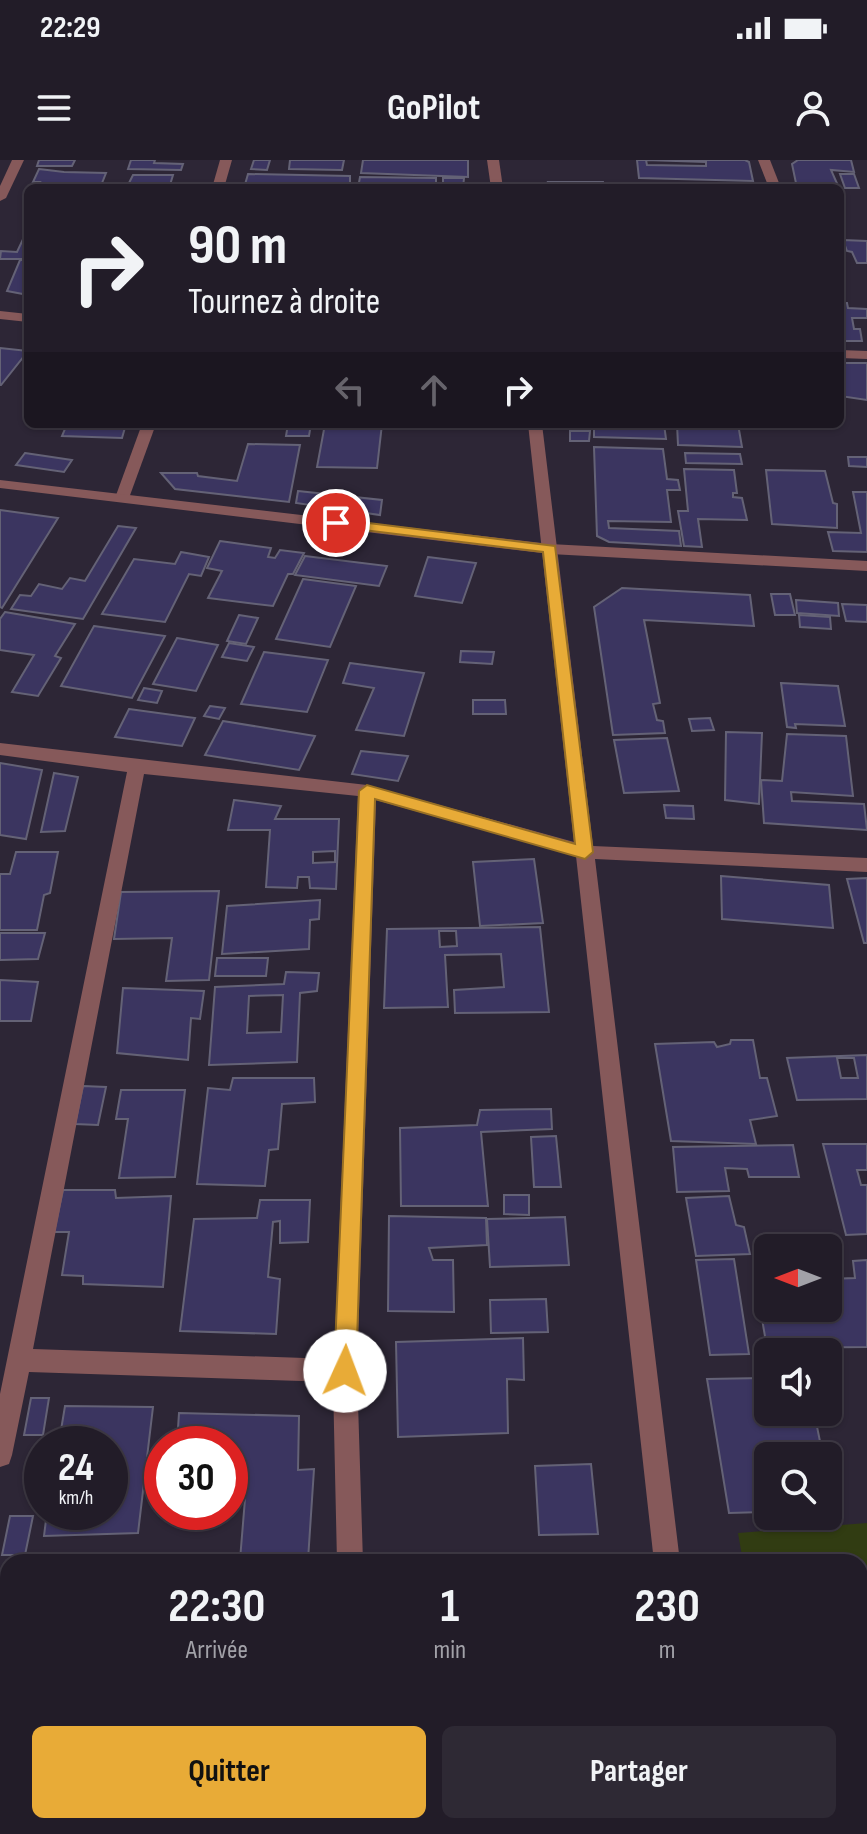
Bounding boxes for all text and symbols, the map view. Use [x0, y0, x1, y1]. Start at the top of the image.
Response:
text: 22:29 [40, 10, 100, 46]
icon: menu [32, 86, 76, 130]
icon: person [791, 86, 835, 130]
text: GoPilot [387, 87, 480, 130]
text: 90 m [188, 213, 287, 280]
icon: right [56, 216, 160, 320]
text: Tournez à droite [188, 281, 380, 324]
icon: left [328, 368, 372, 412]
icon: ahead [412, 368, 456, 412]
icon: right [496, 368, 540, 412]
pin [302, 489, 370, 557]
icon: arrive [314, 501, 358, 545]
north arrow [754, 1234, 842, 1322]
map controls [754, 1234, 842, 1530]
position arrow [303, 1329, 387, 1413]
button: sound [754, 1338, 842, 1426]
speed limit sign: 30 [144, 1426, 248, 1530]
button: search [754, 1442, 842, 1530]
text: 24 [58, 1444, 94, 1492]
text: km/h [59, 1486, 93, 1510]
text: 22:30 [168, 1578, 265, 1635]
text: 1 [440, 1578, 459, 1635]
text: 230 [634, 1578, 700, 1635]
text: Arrivée [186, 1635, 248, 1666]
text: min [434, 1635, 466, 1666]
text: m [659, 1635, 675, 1666]
button: Quitter [32, 1726, 426, 1818]
button: Partager [442, 1726, 836, 1818]

